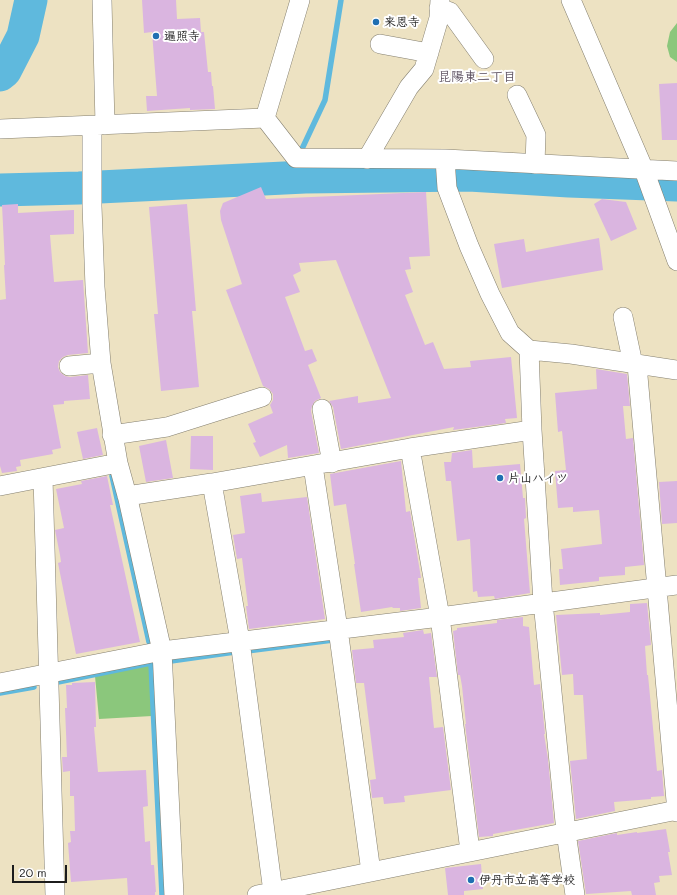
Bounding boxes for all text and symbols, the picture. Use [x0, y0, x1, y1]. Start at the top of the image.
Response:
place label: 来恩寺 [384, 15, 420, 29]
marker: 来恩寺 [371, 17, 381, 27]
place label: 遍照寺 [164, 29, 200, 43]
marker: 遍照寺 [151, 31, 161, 41]
district label: 昆陽東二丁目 [438, 69, 516, 85]
place label: 片山ハイツ [508, 471, 568, 485]
marker: 片山ハイツ [495, 473, 505, 483]
scale bar [14, 857, 69, 883]
text: 20 m [19, 864, 47, 880]
place label: 伊丹市立高等学校 [479, 873, 575, 887]
marker: 伊丹市立高等学校 [466, 875, 476, 885]

